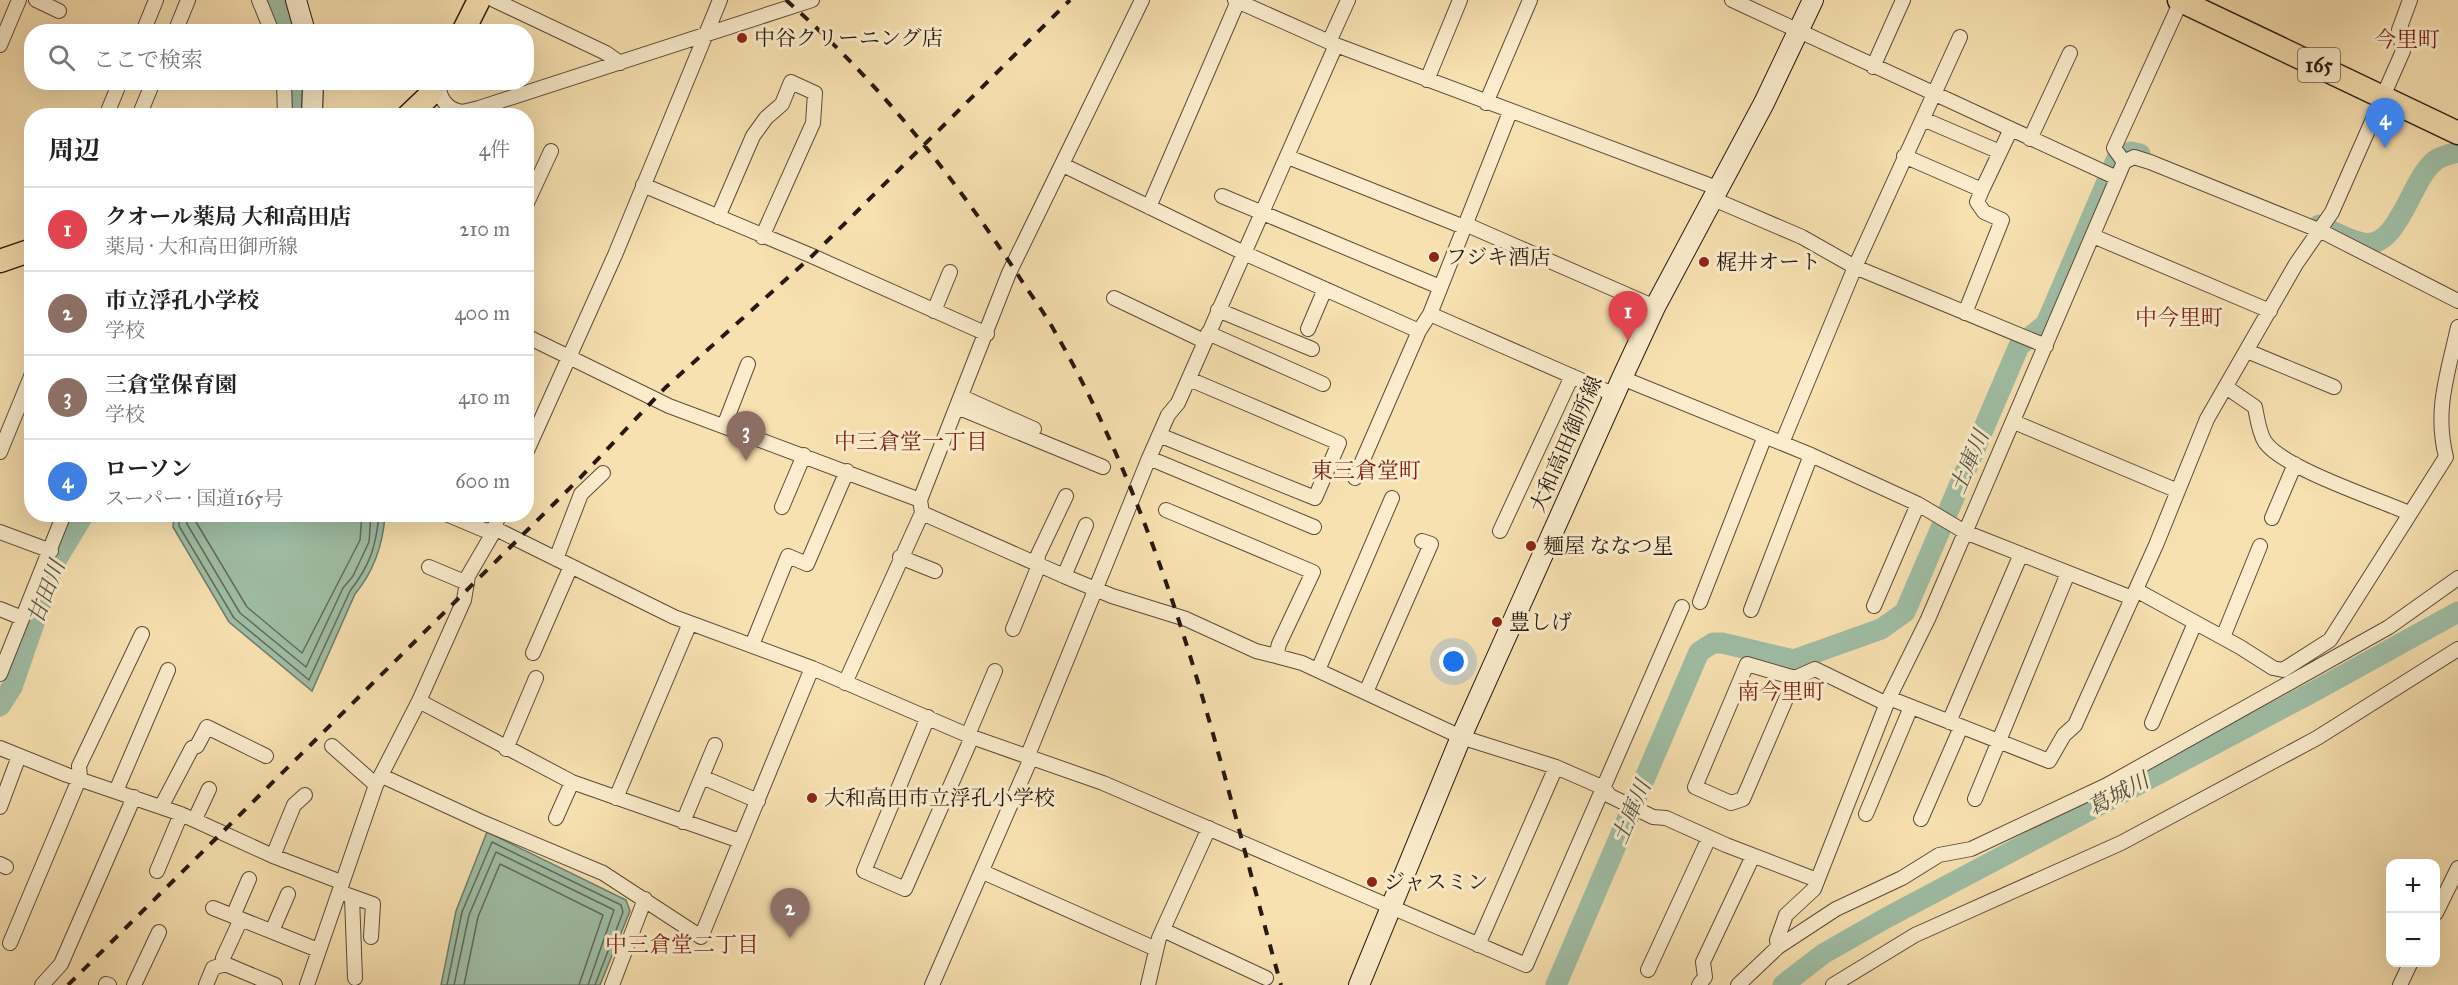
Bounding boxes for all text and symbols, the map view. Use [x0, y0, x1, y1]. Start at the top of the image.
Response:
search box [24, 24, 534, 90]
place label: 中谷クリーニング店 [754, 25, 943, 51]
district label: 今里町 [2374, 26, 2440, 53]
marker: 中谷クリーニング店 [735, 31, 749, 45]
icon: search [45, 41, 78, 74]
text: ここで検索 [93, 46, 203, 73]
road number: 165 [2298, 48, 2340, 82]
pin: 4 [2366, 98, 2404, 148]
text: 周辺 [48, 134, 100, 166]
text: 4件 [479, 137, 510, 161]
text: クオール薬局 大和高田店 [105, 203, 351, 230]
text: 1 [64, 217, 71, 241]
text: 210 m [460, 217, 510, 241]
text: 薬局 · 大和高田御所線 [105, 234, 298, 258]
place label: フジキ酒店 [1446, 244, 1550, 270]
place label: 梶井オート [1716, 249, 1821, 275]
marker: フジキ酒店 [1427, 250, 1441, 264]
marker: 梶井オート [1697, 255, 1711, 269]
text: 市立浮孔小学校 [105, 287, 259, 314]
pin: 1 [1608, 292, 1648, 341]
text: 2 [63, 301, 72, 325]
text: 400 m [454, 301, 510, 325]
district label: 中今里町 [2135, 304, 2223, 331]
text: 学校 [105, 318, 145, 342]
text: 三倉堂保育園 [105, 371, 237, 398]
street label: 大和高田御所線 [1524, 372, 1608, 516]
text: 3 [64, 385, 72, 409]
text: 410 m [458, 385, 510, 409]
text: 学校 [105, 402, 145, 426]
pin: 3 [726, 412, 766, 461]
water label: 土庫川 [1944, 425, 1995, 498]
district label: 中三倉堂一丁目 [834, 428, 988, 455]
text: ローソン [105, 455, 192, 482]
district label: 東三倉堂町 [1311, 457, 1421, 484]
text: 4 [62, 469, 73, 493]
text: 600 m [455, 469, 510, 493]
text: スーパー · 国道165号 [105, 486, 283, 510]
place label: 麺屋 ななつ星 [1543, 533, 1674, 559]
marker: 麺屋 ななつ星 [1524, 539, 1538, 553]
water label: 甘田川 [22, 554, 71, 628]
place label: 豊しげ [1509, 609, 1572, 635]
marker: 豊しげ [1490, 615, 1504, 629]
your location [1439, 647, 1468, 676]
district label: 南今里町 [1737, 678, 1825, 705]
water label: 葛城川 [2083, 766, 2155, 821]
water label: 土庫川 [1606, 775, 1657, 848]
place label: 大和高田市立浮孔小学校 [824, 785, 1055, 811]
marker: 大和高田市立浮孔小学校 [805, 791, 819, 805]
map controls [2386, 859, 2440, 967]
button: + [2386, 859, 2440, 913]
place label: ジャスミン [1384, 869, 1489, 895]
marker: ジャスミン [1365, 875, 1379, 889]
pin: 2 [770, 888, 810, 938]
button: − [2386, 913, 2440, 967]
district label: 中三倉堂二丁目 [605, 931, 759, 958]

